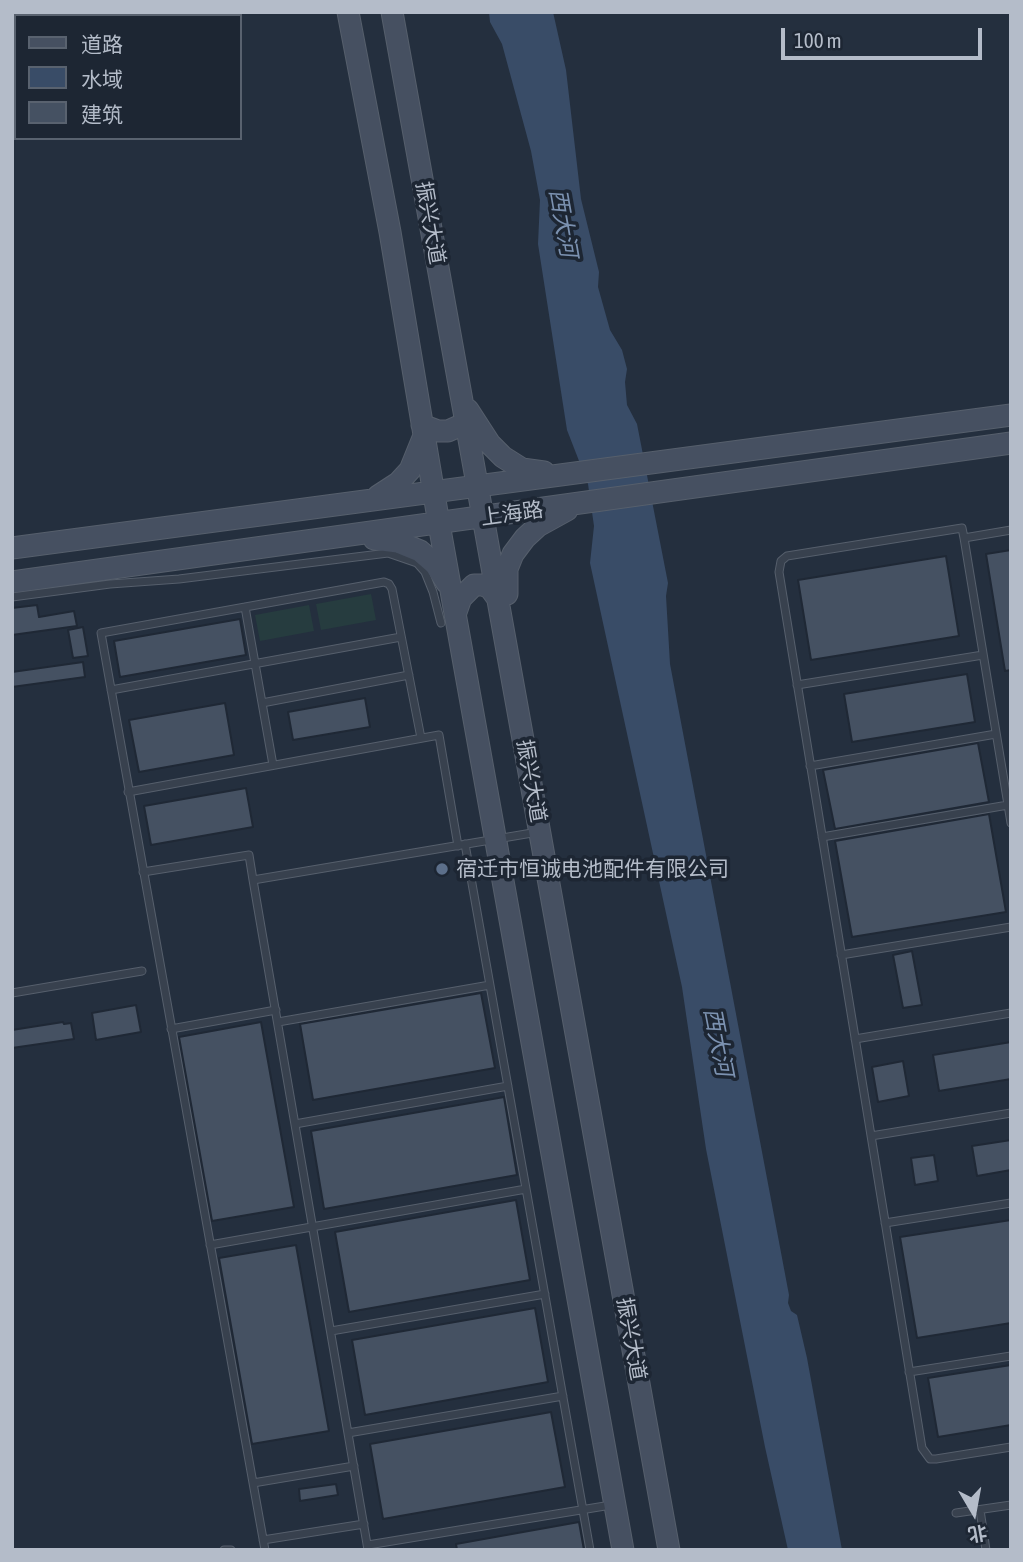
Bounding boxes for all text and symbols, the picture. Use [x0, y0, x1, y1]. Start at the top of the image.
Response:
legend [14, 14, 242, 140]
scale bar [785, 14, 986, 58]
text: 100 m [794, 28, 842, 52]
text: 道路 [81, 32, 123, 56]
text: 水域 [81, 67, 123, 91]
text: 建筑 [81, 102, 123, 126]
street label: 振兴大道 [410, 179, 450, 267]
water label: 西大河 [543, 187, 583, 259]
street label: 上海路 [479, 497, 545, 531]
street label: 振兴大道 [511, 737, 551, 825]
place label: 宿迁市恒诚电池配件有限公司 [456, 856, 729, 882]
marker: 宿迁市恒诚电池配件有限公司 [434, 861, 450, 877]
water label: 西大河 [698, 1006, 738, 1078]
street label: 振兴大道 [611, 1295, 651, 1383]
north arrow [939, 1478, 1009, 1548]
text: 北 [966, 1521, 989, 1546]

